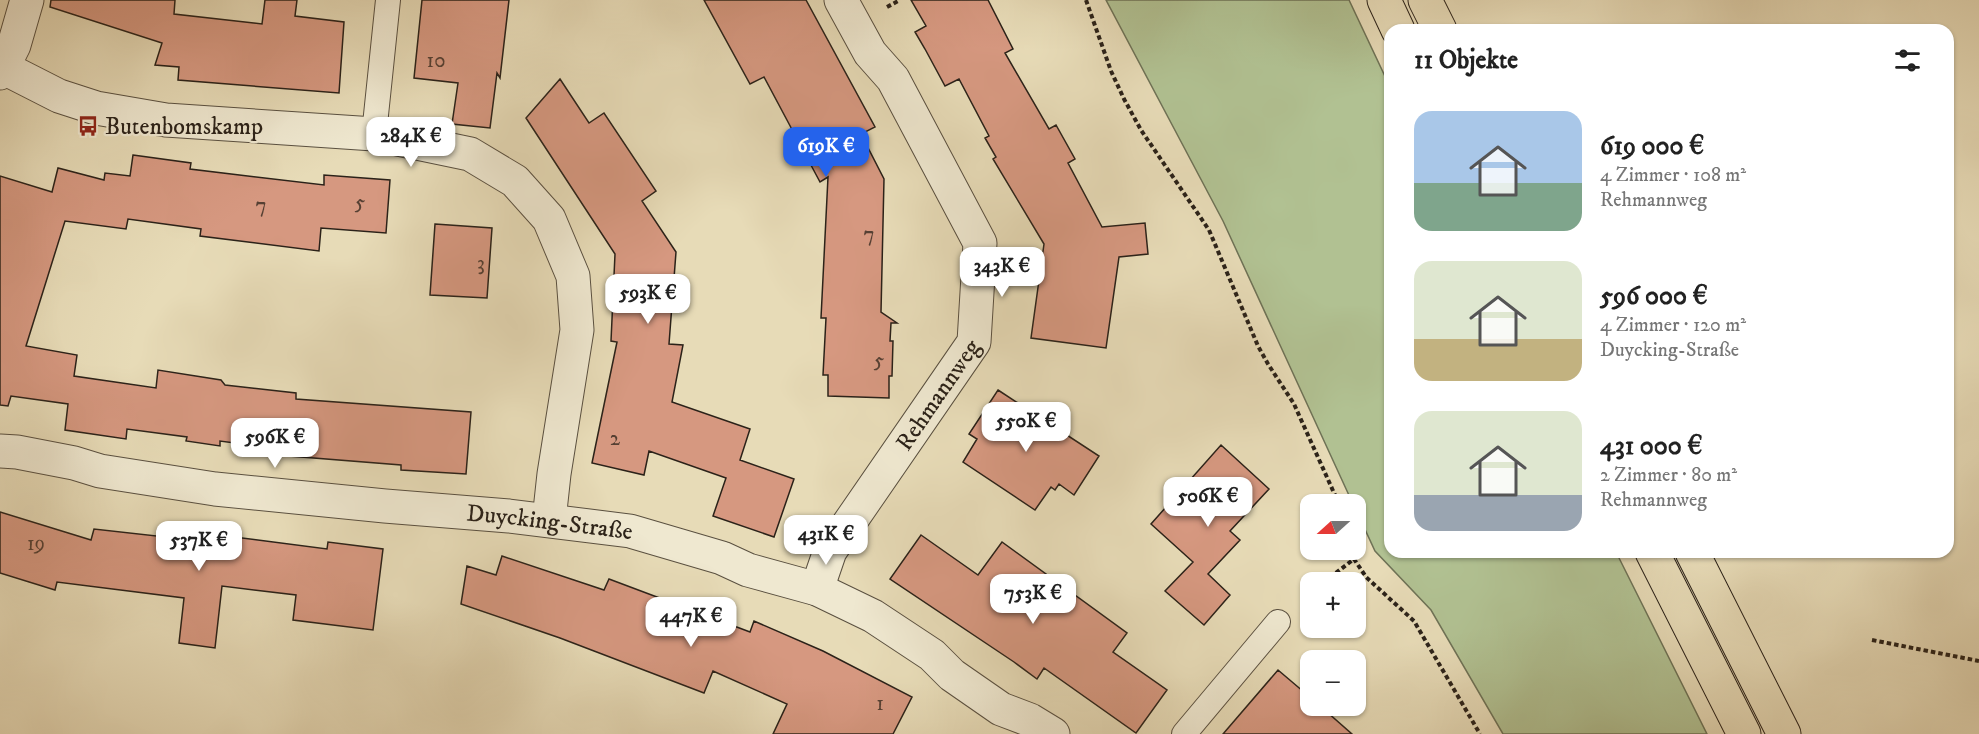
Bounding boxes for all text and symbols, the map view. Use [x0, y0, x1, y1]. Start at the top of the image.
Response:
text: 11 Objekte [1414, 44, 1518, 77]
icon: filters [1891, 44, 1924, 77]
house number: 10 [427, 48, 445, 74]
place label: Butenbomskamp [105, 112, 263, 142]
bus stop icon: Butenbomskamp [76, 114, 100, 138]
pin: 284K € [362, 117, 460, 168]
text: 284K € [380, 124, 442, 149]
pin: 619K € [777, 127, 875, 178]
text: 619 000 € [1600, 130, 1704, 163]
text: 619K € [797, 134, 855, 159]
icon: home [1462, 135, 1534, 207]
text: 4 Zimmer · 108 m² [1600, 163, 1746, 188]
text: Rehmannweg [1600, 188, 1707, 213]
house number: 5 [355, 190, 365, 216]
house number: 7 [255, 193, 267, 219]
house number: 7 [863, 222, 875, 248]
pin: 343K € [953, 247, 1051, 298]
house number: 3 [477, 251, 485, 277]
text: 343K € [974, 254, 1030, 279]
pin: 593K € [599, 274, 697, 325]
text: 596 000 € [1600, 280, 1708, 313]
text: 593K € [619, 281, 677, 306]
icon: home [1462, 285, 1534, 357]
text: 4 Zimmer · 120 m² [1600, 313, 1746, 338]
street label: Rehmannweg [890, 334, 988, 457]
text: Duycking-Straße [1600, 338, 1739, 363]
house number: 5 [874, 348, 884, 374]
pin: 550K € [977, 402, 1075, 453]
text: 550K € [996, 409, 1056, 434]
pin: 596K € [226, 418, 324, 469]
text: 596K € [245, 425, 305, 450]
house number: 2 [610, 426, 621, 452]
text: 431 000 € [1600, 430, 1703, 463]
icon: home [1462, 435, 1534, 507]
text: 2 Zimmer · 80 m² [1600, 463, 1737, 488]
pin: 506K € [1159, 477, 1257, 528]
text: 506K € [1177, 484, 1239, 509]
text: Rehmannweg [1600, 488, 1707, 513]
north arrow [1300, 494, 1366, 560]
map controls [1300, 494, 1366, 716]
street label: Duycking-Straße [465, 499, 634, 547]
pin: 431K € [777, 515, 875, 566]
pin: 537K € [150, 521, 248, 572]
text: 431K € [798, 522, 854, 547]
text: 537K € [170, 528, 228, 553]
house number: 19 [27, 531, 45, 557]
button: + [1300, 572, 1366, 638]
pin: 753K € [984, 574, 1082, 625]
text: 753K € [1004, 581, 1062, 606]
pin: 447K € [642, 597, 740, 648]
text: 447K € [660, 604, 722, 629]
button: − [1300, 650, 1366, 716]
house number: 1 [876, 691, 884, 717]

